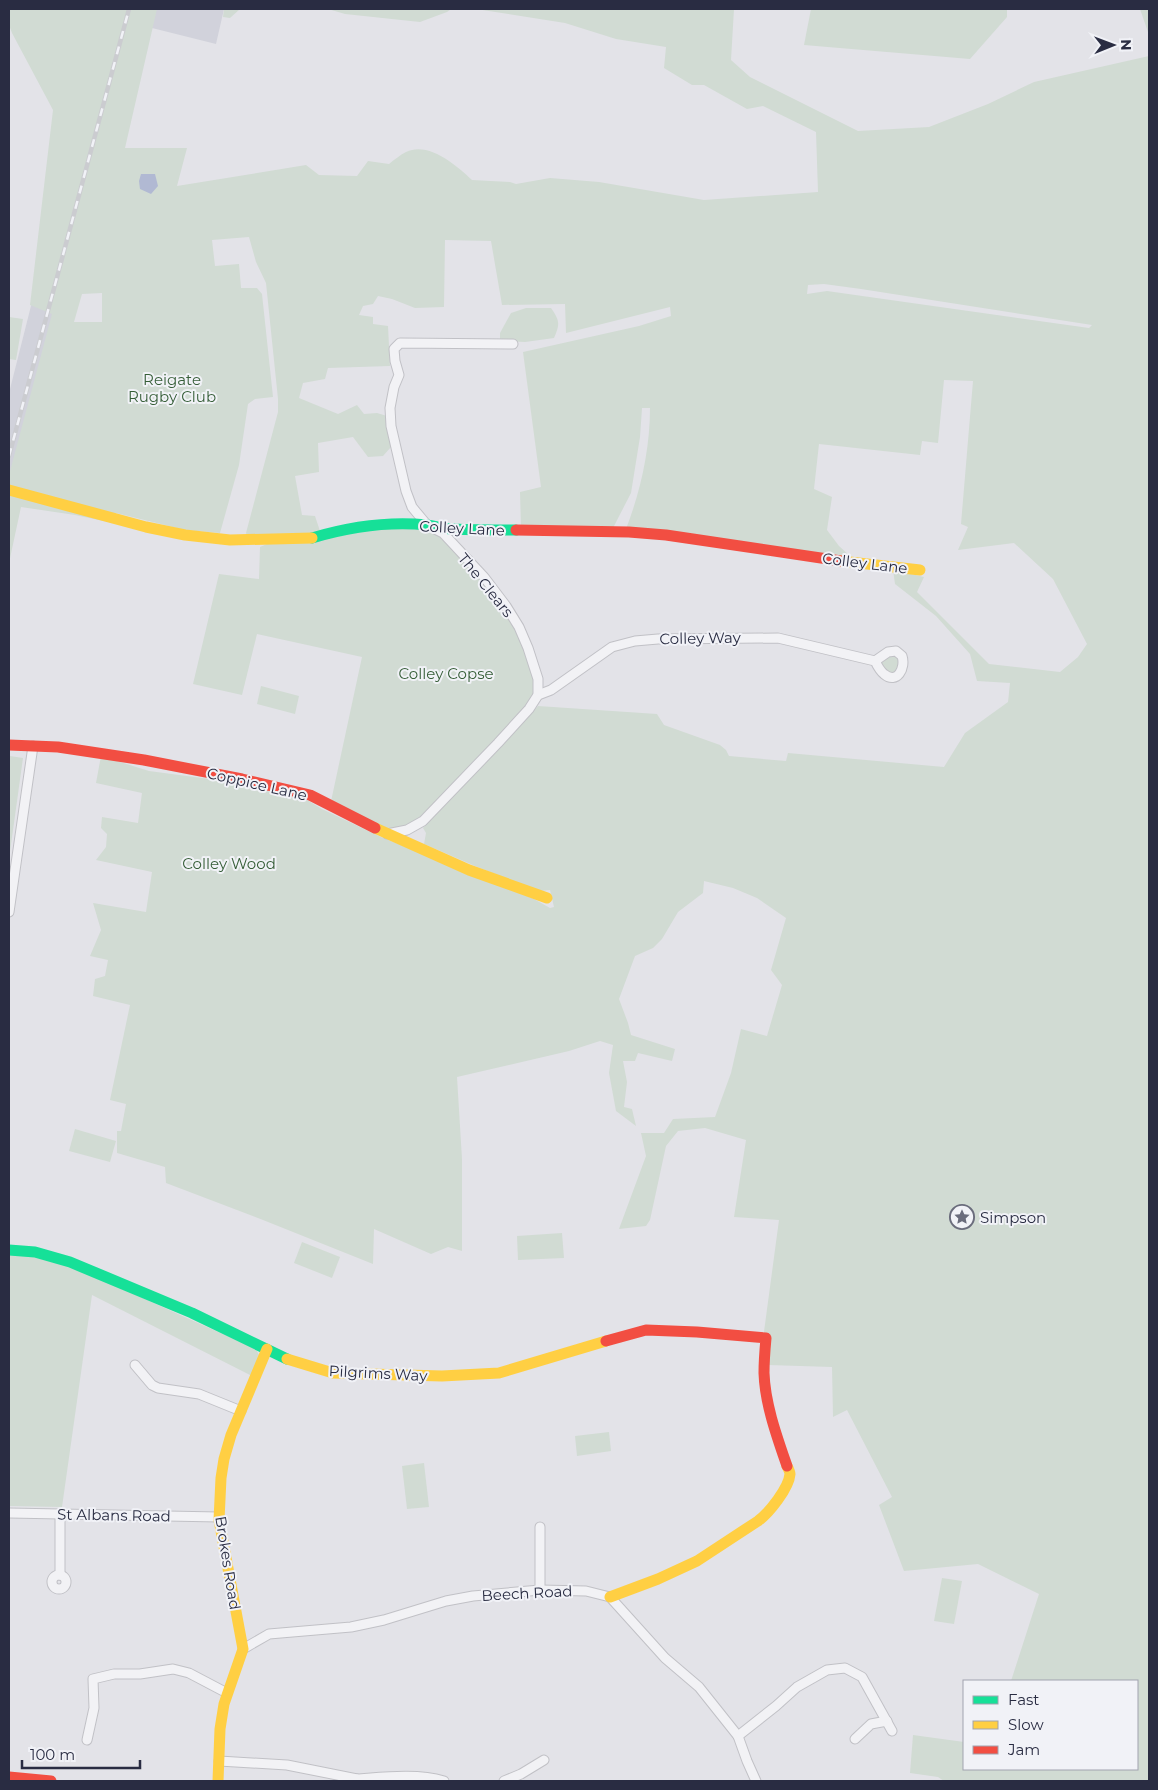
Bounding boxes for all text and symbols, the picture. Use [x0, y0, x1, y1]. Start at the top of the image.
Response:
north arrow [1088, 20, 1138, 70]
text: N [1117, 39, 1135, 51]
park label: Reigate Rugby Club [128, 370, 216, 406]
street label: Colley Lane [419, 516, 505, 540]
street label: Colley Lane [821, 548, 909, 578]
street label: The Clears [454, 549, 518, 621]
street label: Colley Way [659, 628, 742, 648]
park label: Colley Copse [398, 664, 494, 683]
street label: Coppice Lane [205, 763, 309, 805]
park label: Colley Wood [182, 854, 276, 873]
place icon: Simpson [949, 1204, 975, 1230]
place label: Simpson [980, 1208, 1046, 1227]
street label: Pilgrims Way [328, 1361, 429, 1385]
street label: St Albans Road [57, 1505, 171, 1525]
street label: Brokes Road [211, 1515, 245, 1611]
street label: Beech Road [481, 1581, 573, 1605]
legend [963, 1680, 1138, 1770]
text: Fast [1008, 1690, 1039, 1709]
text: Slow [1008, 1715, 1044, 1734]
scale bar [22, 1738, 140, 1770]
text: Jam [1007, 1740, 1040, 1759]
text: 100 m [30, 1745, 75, 1764]

